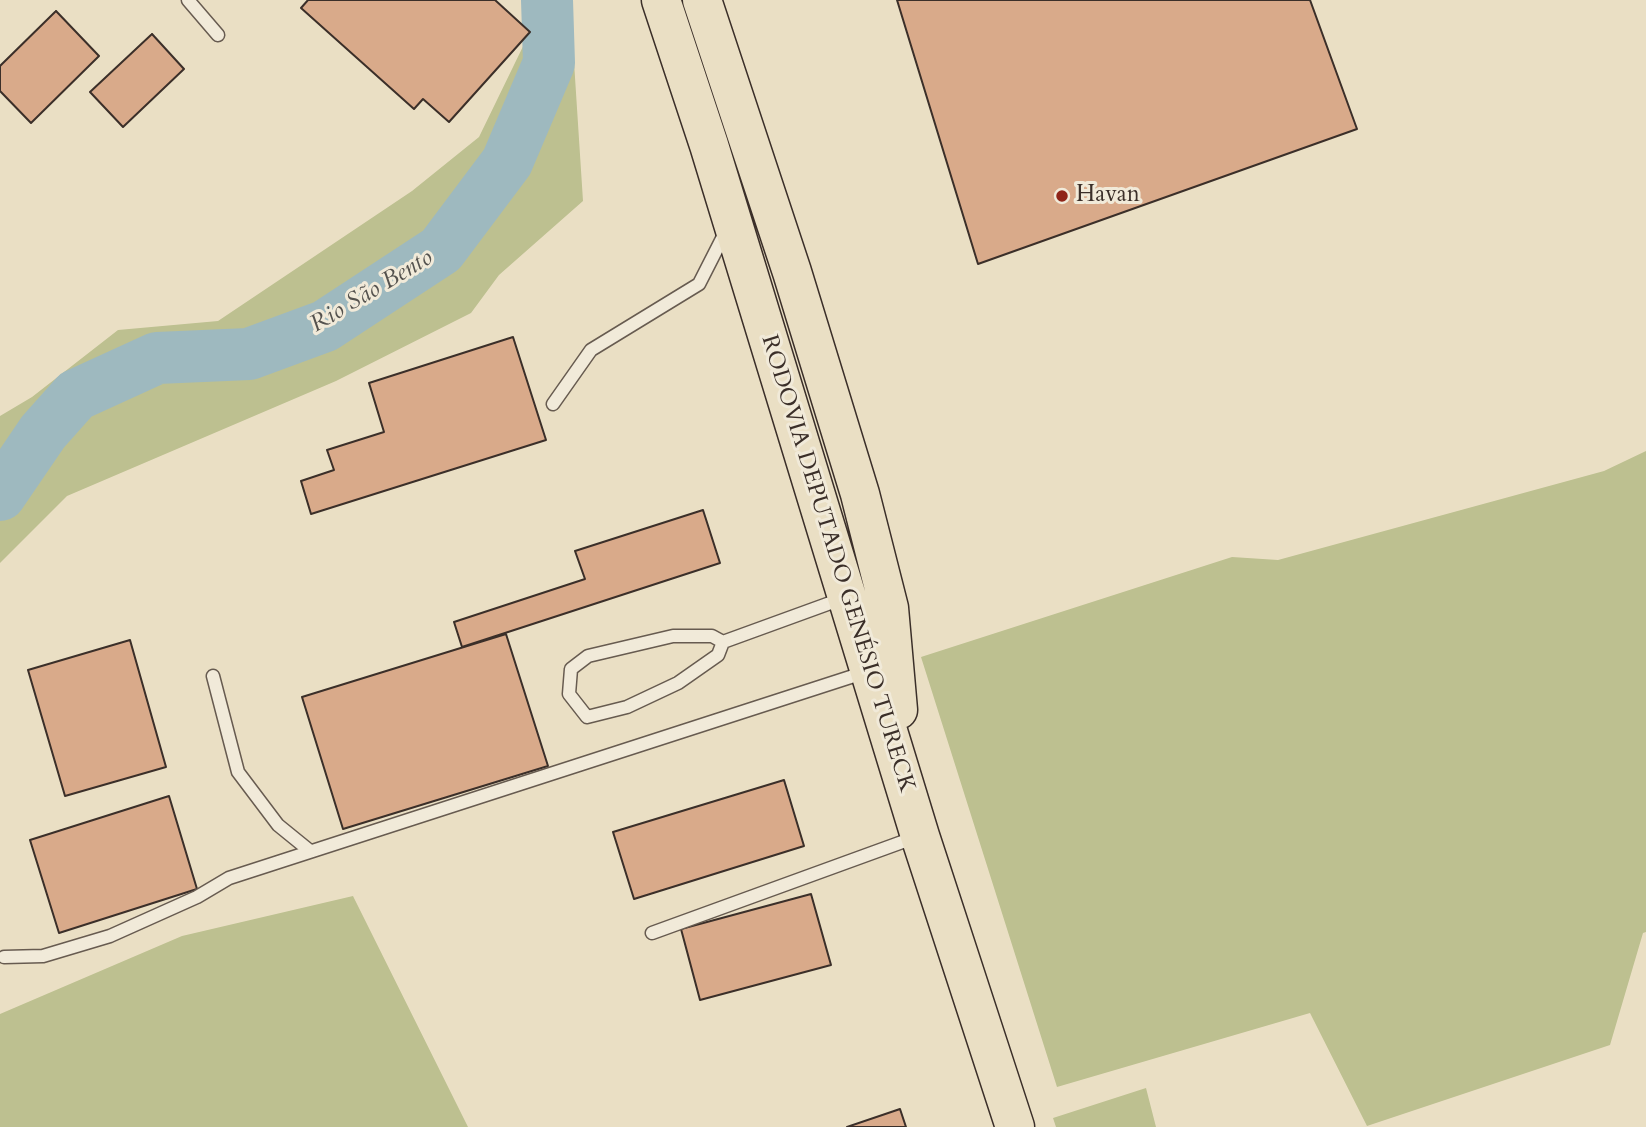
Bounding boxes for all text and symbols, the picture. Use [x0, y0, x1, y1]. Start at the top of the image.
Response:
place label: Havan [1076, 182, 1140, 210]
marker: Havan [1054, 188, 1070, 204]
water label: Rio São Bento [305, 244, 439, 340]
street label: RODOVIA DEPUTADO GENÉSIO TURECK [754, 332, 920, 796]

